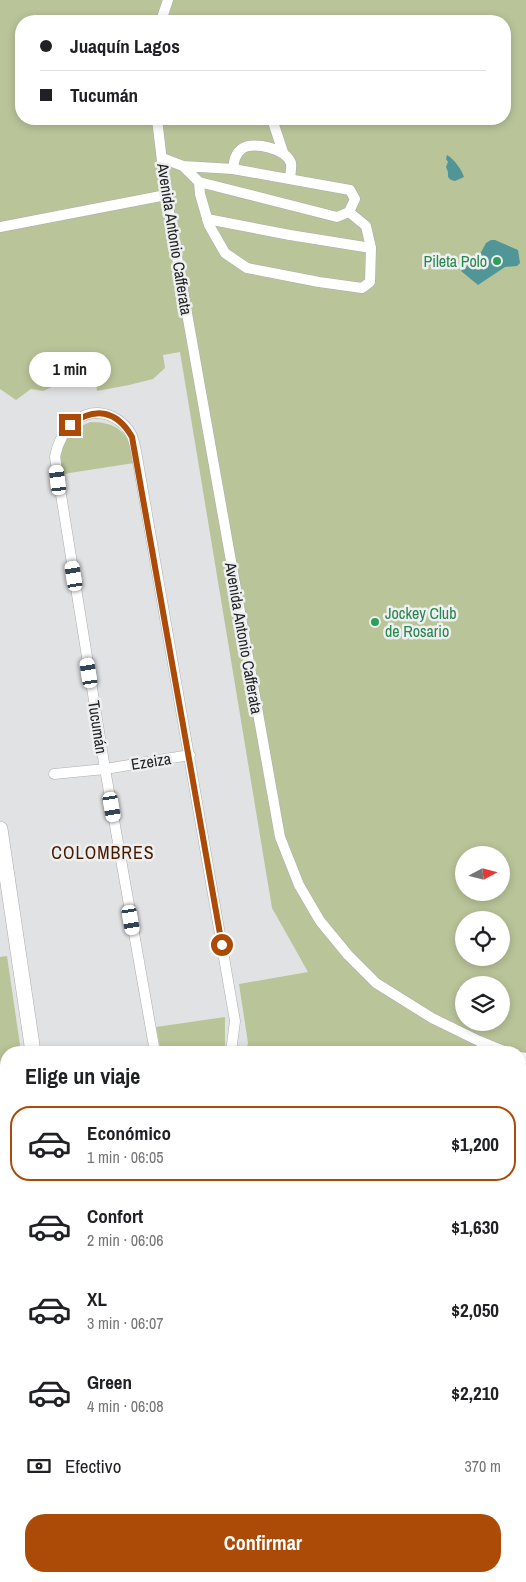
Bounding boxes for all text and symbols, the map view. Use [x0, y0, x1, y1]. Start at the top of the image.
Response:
text: Juaquín Lagos [70, 33, 180, 59]
text: Tucumán [70, 82, 138, 108]
street label: Avenida Antonio Cafferata [152, 160, 198, 317]
place label: Pileta Polo [424, 250, 487, 272]
marker: Pileta Polo [491, 255, 503, 267]
callout: 1 min [29, 352, 111, 388]
text: 1 min [53, 358, 87, 380]
route end [59, 414, 81, 436]
car [48, 464, 67, 496]
car [64, 560, 83, 592]
street label: Avenida Antonio Cafferata [220, 560, 268, 716]
place label: Jockey Club de Rosario [385, 602, 456, 642]
marker: Jockey Club de Rosario [369, 616, 381, 628]
car [79, 657, 98, 689]
street label: Tucumán [83, 699, 113, 755]
street label: Ezeiza [129, 747, 173, 775]
car [102, 791, 121, 823]
district label: COLOMBRES [51, 840, 155, 865]
north arrow [455, 846, 510, 901]
map controls [455, 846, 510, 1031]
car [121, 904, 140, 936]
button: locate [455, 911, 510, 966]
route start [211, 934, 233, 956]
button: layers [455, 976, 510, 1031]
text: Elige un viaje [25, 1061, 140, 1091]
text: Económico [87, 1120, 171, 1146]
icon: car [27, 1121, 72, 1166]
text: $1,200 [451, 1131, 499, 1157]
text: 1 min · 06:05 [87, 1146, 164, 1168]
text: Confort [87, 1203, 143, 1229]
icon: car [27, 1204, 72, 1249]
text: $1,630 [451, 1214, 499, 1240]
text: 2 min · 06:06 [87, 1229, 164, 1251]
text: XL [87, 1286, 107, 1312]
icon: car [27, 1287, 72, 1332]
text: $2,050 [451, 1297, 499, 1323]
text: 3 min · 06:07 [87, 1312, 164, 1334]
text: Green [87, 1369, 132, 1395]
icon: car [27, 1370, 72, 1415]
text: $2,210 [451, 1380, 499, 1406]
text: 4 min · 06:08 [87, 1395, 164, 1417]
icon: cash [25, 1452, 53, 1480]
text: Efectivo [65, 1453, 121, 1479]
text: 370 m [465, 1455, 501, 1477]
button: Confirmar [25, 1514, 501, 1572]

